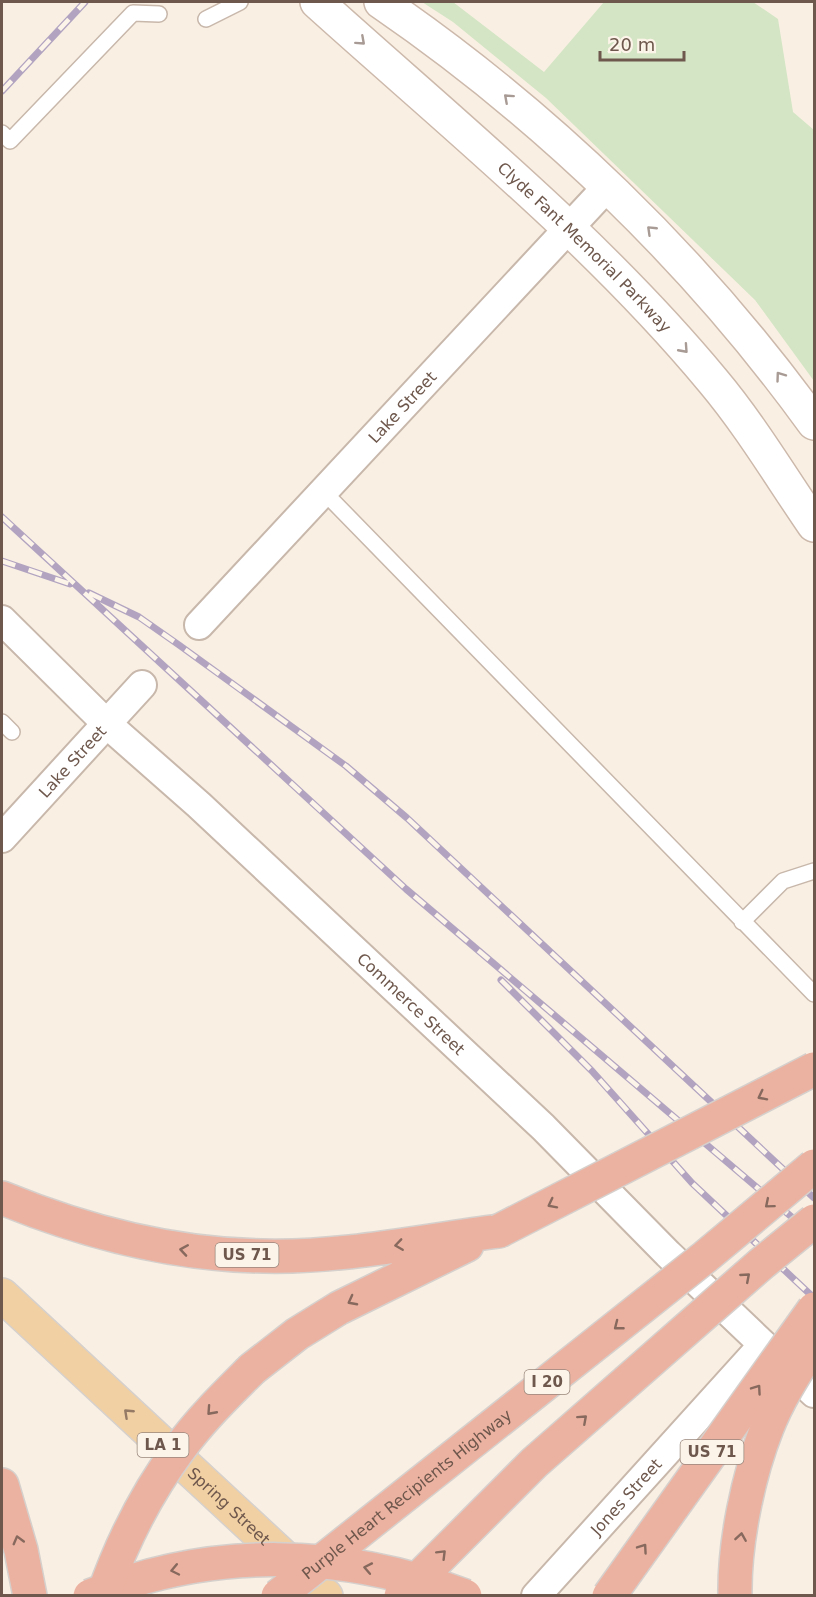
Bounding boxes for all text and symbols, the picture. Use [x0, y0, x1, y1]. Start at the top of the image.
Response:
scale bar [600, 24, 684, 62]
one-way arrow [354, 34, 365, 45]
text: 20 m [609, 34, 655, 55]
one-way arrow [504, 94, 515, 105]
street label: Clyde Fant Memorial Parkway [494, 158, 675, 337]
one-way arrow [648, 226, 659, 237]
one-way arrow [677, 342, 688, 353]
street label: Lake Street [365, 368, 440, 447]
one-way arrow [776, 371, 787, 382]
street label: Lake Street [35, 722, 110, 802]
street label: Commerce Street [353, 949, 469, 1059]
one-way arrow [758, 1088, 769, 1100]
one-way arrow [765, 1196, 776, 1207]
one-way arrow [547, 1197, 558, 1208]
one-way arrow [395, 1238, 404, 1250]
road number: US 71 [216, 1243, 278, 1267]
one-way arrow [180, 1244, 189, 1256]
one-way arrow [739, 1273, 750, 1284]
one-way arrow [347, 1294, 358, 1306]
one-way arrow [613, 1319, 624, 1330]
road number: I 20 [524, 1370, 570, 1394]
one-way arrow [750, 1385, 761, 1396]
one-way arrow [207, 1404, 218, 1415]
street label: Purple Heart Recipients Highway [298, 1405, 515, 1583]
one-way arrow [125, 1409, 135, 1420]
one-way arrow [576, 1415, 587, 1426]
road number: LA 1 [138, 1433, 188, 1457]
road number: US 71 [680, 1440, 744, 1464]
street label: Jones Street [586, 1455, 666, 1540]
street label: Spring Street [184, 1464, 274, 1549]
one-way arrow [734, 1533, 746, 1542]
one-way arrow [13, 1535, 26, 1545]
one-way arrow [636, 1543, 647, 1554]
one-way arrow [435, 1551, 446, 1562]
one-way arrow [363, 1562, 373, 1575]
one-way arrow [170, 1563, 180, 1576]

